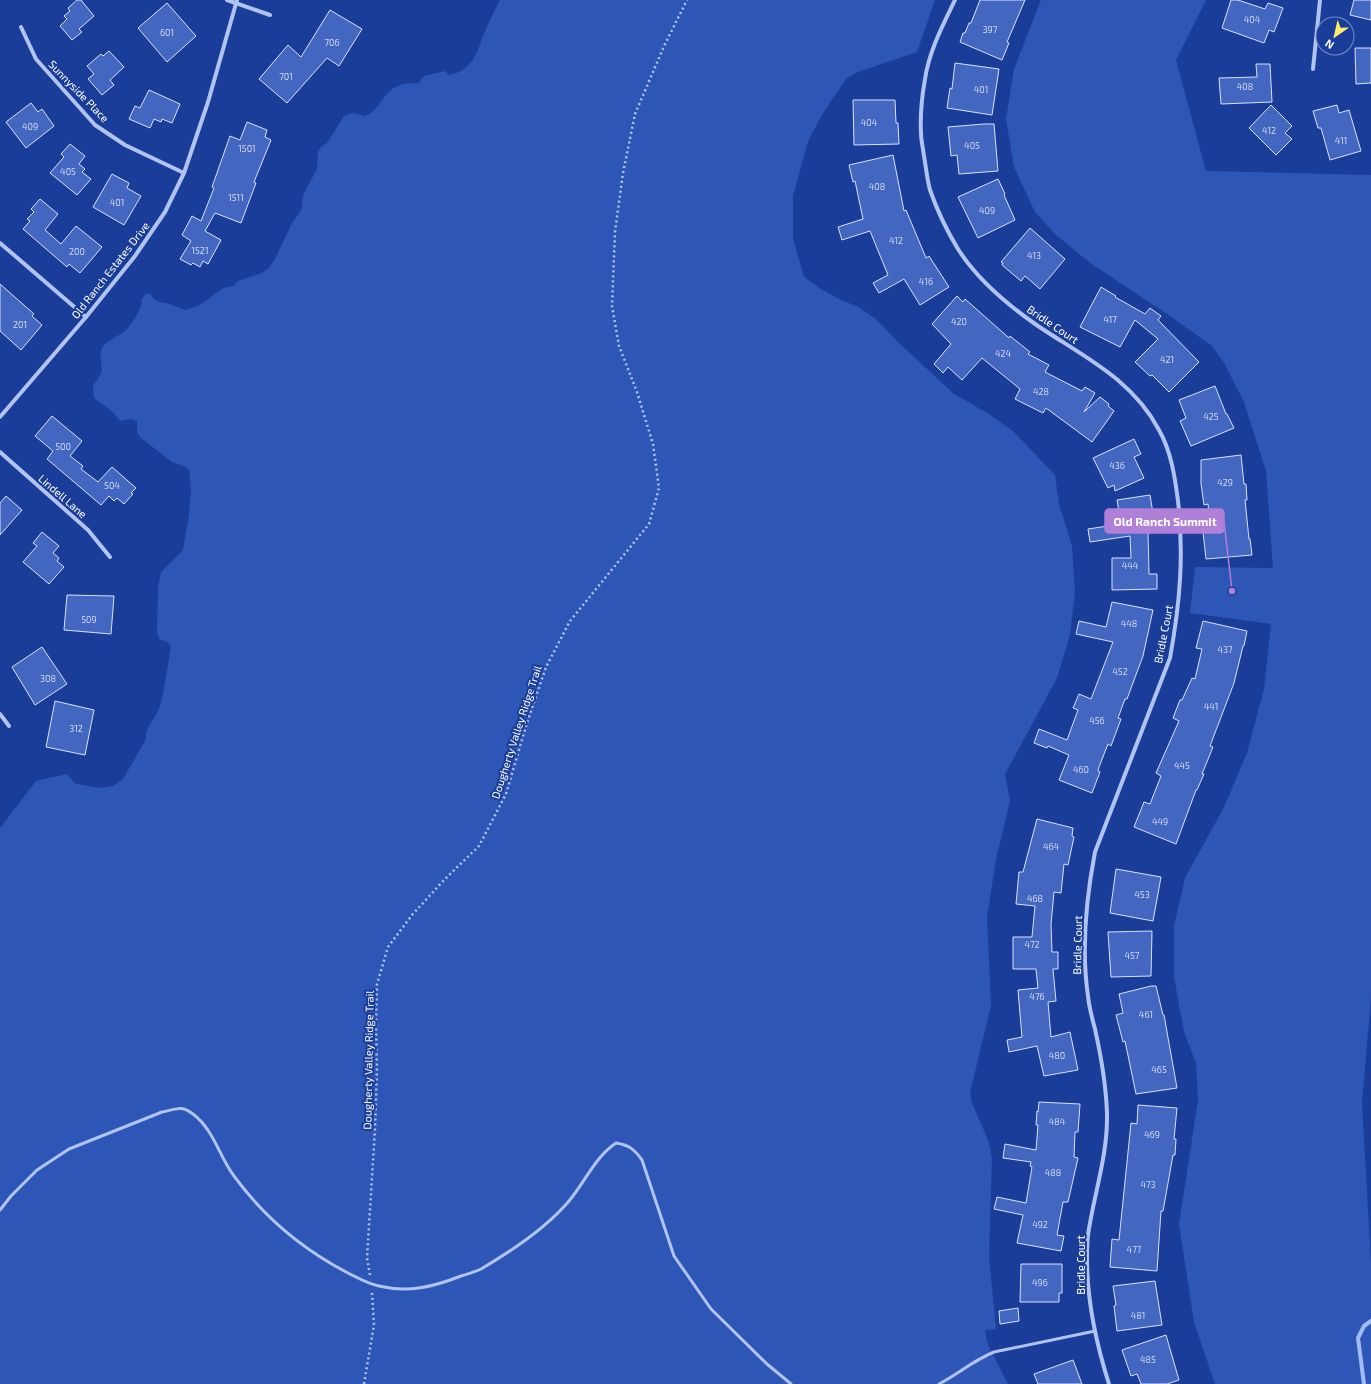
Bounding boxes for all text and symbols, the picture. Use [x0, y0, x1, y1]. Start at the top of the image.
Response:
house number: 404 [1244, 14, 1261, 25]
north arrow [1315, 16, 1355, 56]
house number: 397 [983, 24, 998, 35]
house number: 601 [160, 27, 174, 38]
house number: 706 [324, 37, 340, 48]
text: N [1322, 37, 1336, 52]
street label: Sunnyside Place [46, 57, 112, 125]
house number: 701 [279, 71, 293, 82]
house number: 408 [1237, 81, 1253, 92]
house number: 401 [974, 84, 988, 95]
house number: 404 [861, 117, 878, 128]
house number: 409 [22, 121, 38, 132]
house number: 412 [1262, 125, 1276, 136]
house number: 411 [1335, 135, 1347, 146]
house number: 405 [964, 140, 980, 151]
house number: 1501 [238, 143, 256, 154]
house number: 405 [60, 166, 76, 177]
house number: 408 [869, 181, 885, 192]
house number: 1511 [228, 192, 244, 203]
house number: 401 [110, 197, 124, 208]
house number: 409 [979, 205, 995, 216]
street label: Old Ranch Estates Drive [68, 219, 152, 321]
house number: 412 [889, 235, 903, 246]
house number: 1521 [191, 245, 209, 256]
house number: 200 [69, 246, 85, 257]
house number: 413 [1027, 250, 1041, 261]
house number: 416 [919, 276, 933, 287]
street label: Bridle Court [1025, 302, 1081, 346]
house number: 417 [1103, 314, 1117, 325]
house number: 420 [951, 316, 967, 327]
house number: 201 [13, 319, 27, 330]
house number: 424 [995, 348, 1012, 359]
house number: 421 [1160, 354, 1174, 365]
house number: 428 [1033, 386, 1049, 397]
house number: 425 [1203, 411, 1219, 422]
house number: 500 [55, 441, 71, 452]
house number: 436 [1109, 460, 1125, 471]
street label: Lindell Lane [36, 472, 90, 521]
house number: 429 [1217, 477, 1233, 488]
house number: 504 [104, 480, 120, 491]
callout: Old Ranch Summit [1105, 509, 1224, 533]
text: Old Ranch Summit [1113, 514, 1217, 528]
house number: 444 [1122, 560, 1139, 571]
street label: Bridle Court [1151, 604, 1175, 664]
house number: 509 [81, 614, 97, 625]
house number: 448 [1121, 618, 1137, 629]
house number: 437 [1217, 644, 1233, 655]
street label: Dougherty Valley Ridge Trail [488, 663, 544, 800]
house number: 452 [1112, 666, 1128, 677]
house number: 308 [40, 673, 56, 684]
house number: 441 [1204, 701, 1218, 712]
house number: 456 [1089, 715, 1105, 726]
house number: 312 [69, 723, 83, 734]
house number: 445 [1174, 760, 1190, 771]
house number: 460 [1073, 764, 1089, 775]
house number: 449 [1152, 816, 1168, 827]
house number: 464 [1043, 841, 1060, 852]
house number: 453 [1134, 889, 1150, 900]
house number: 468 [1027, 893, 1043, 904]
street label: Bridle Court [1070, 915, 1084, 975]
house number: 472 [1024, 939, 1040, 950]
house number: 457 [1125, 950, 1140, 961]
street label: Dougherty Valley Ridge Trail [360, 990, 376, 1130]
house number: 476 [1029, 991, 1045, 1002]
house number: 461 [1139, 1009, 1153, 1020]
house number: 480 [1049, 1050, 1065, 1061]
house number: 465 [1151, 1064, 1167, 1075]
house number: 484 [1049, 1116, 1066, 1127]
house number: 469 [1144, 1129, 1160, 1140]
house number: 488 [1045, 1167, 1061, 1178]
house number: 473 [1140, 1179, 1156, 1190]
house number: 492 [1032, 1219, 1048, 1230]
street label: Bridle Court [1074, 1235, 1087, 1295]
house number: 477 [1127, 1244, 1142, 1255]
house number: 496 [1032, 1277, 1048, 1288]
house number: 481 [1131, 1310, 1145, 1321]
house number: 485 [1140, 1354, 1156, 1365]

